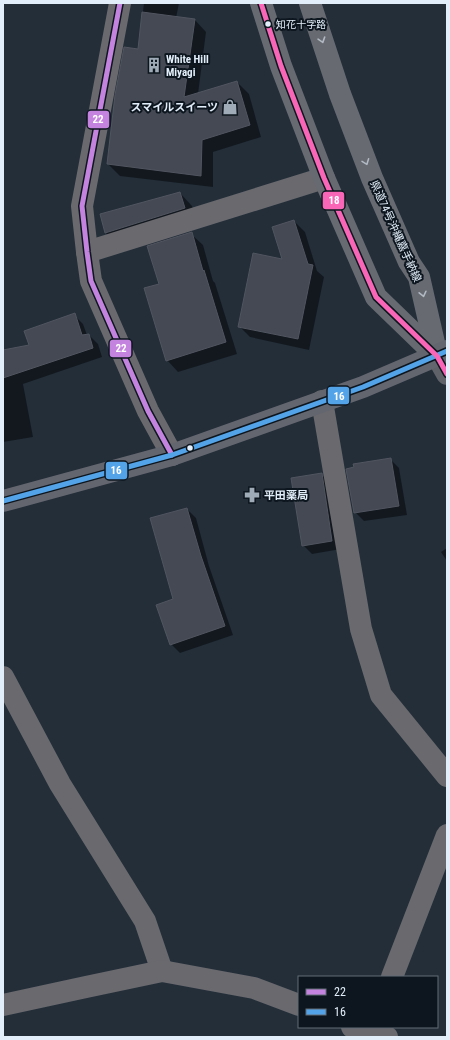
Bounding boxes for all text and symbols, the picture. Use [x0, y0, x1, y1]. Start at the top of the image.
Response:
marker: 知花十字路 [263, 19, 273, 29]
place label: 知花十字路 [276, 19, 326, 30]
one-way arrow [318, 36, 326, 43]
place label: White Hill Miyagi [166, 53, 209, 79]
building icon: White Hill Miyagi [145, 56, 163, 74]
shop icon: スマイルスイーツ [221, 98, 239, 116]
place label: スマイルスイーツ [131, 101, 218, 114]
line badge: 22 [87, 110, 110, 129]
text: 22 [92, 113, 104, 126]
one-way arrow [361, 159, 370, 166]
street label: 県道74号沖縄嘉手納線 [367, 178, 424, 284]
line badge: 18 [322, 191, 345, 210]
text: 18 [328, 194, 340, 207]
one-way arrow [418, 291, 426, 297]
line badge: 22 [109, 339, 132, 358]
text: 22 [115, 342, 127, 355]
line badge: 16 [327, 386, 350, 405]
text: 16 [333, 390, 345, 403]
unlabelled marker [185, 443, 195, 453]
line badge: 16 [105, 461, 128, 480]
text: 16 [110, 464, 122, 477]
pharmacy icon: 平田薬局 [243, 486, 261, 504]
place label: 平田薬局 [264, 489, 308, 502]
legend [298, 976, 438, 1028]
text: 22 [334, 985, 346, 999]
text: 16 [334, 1005, 346, 1019]

